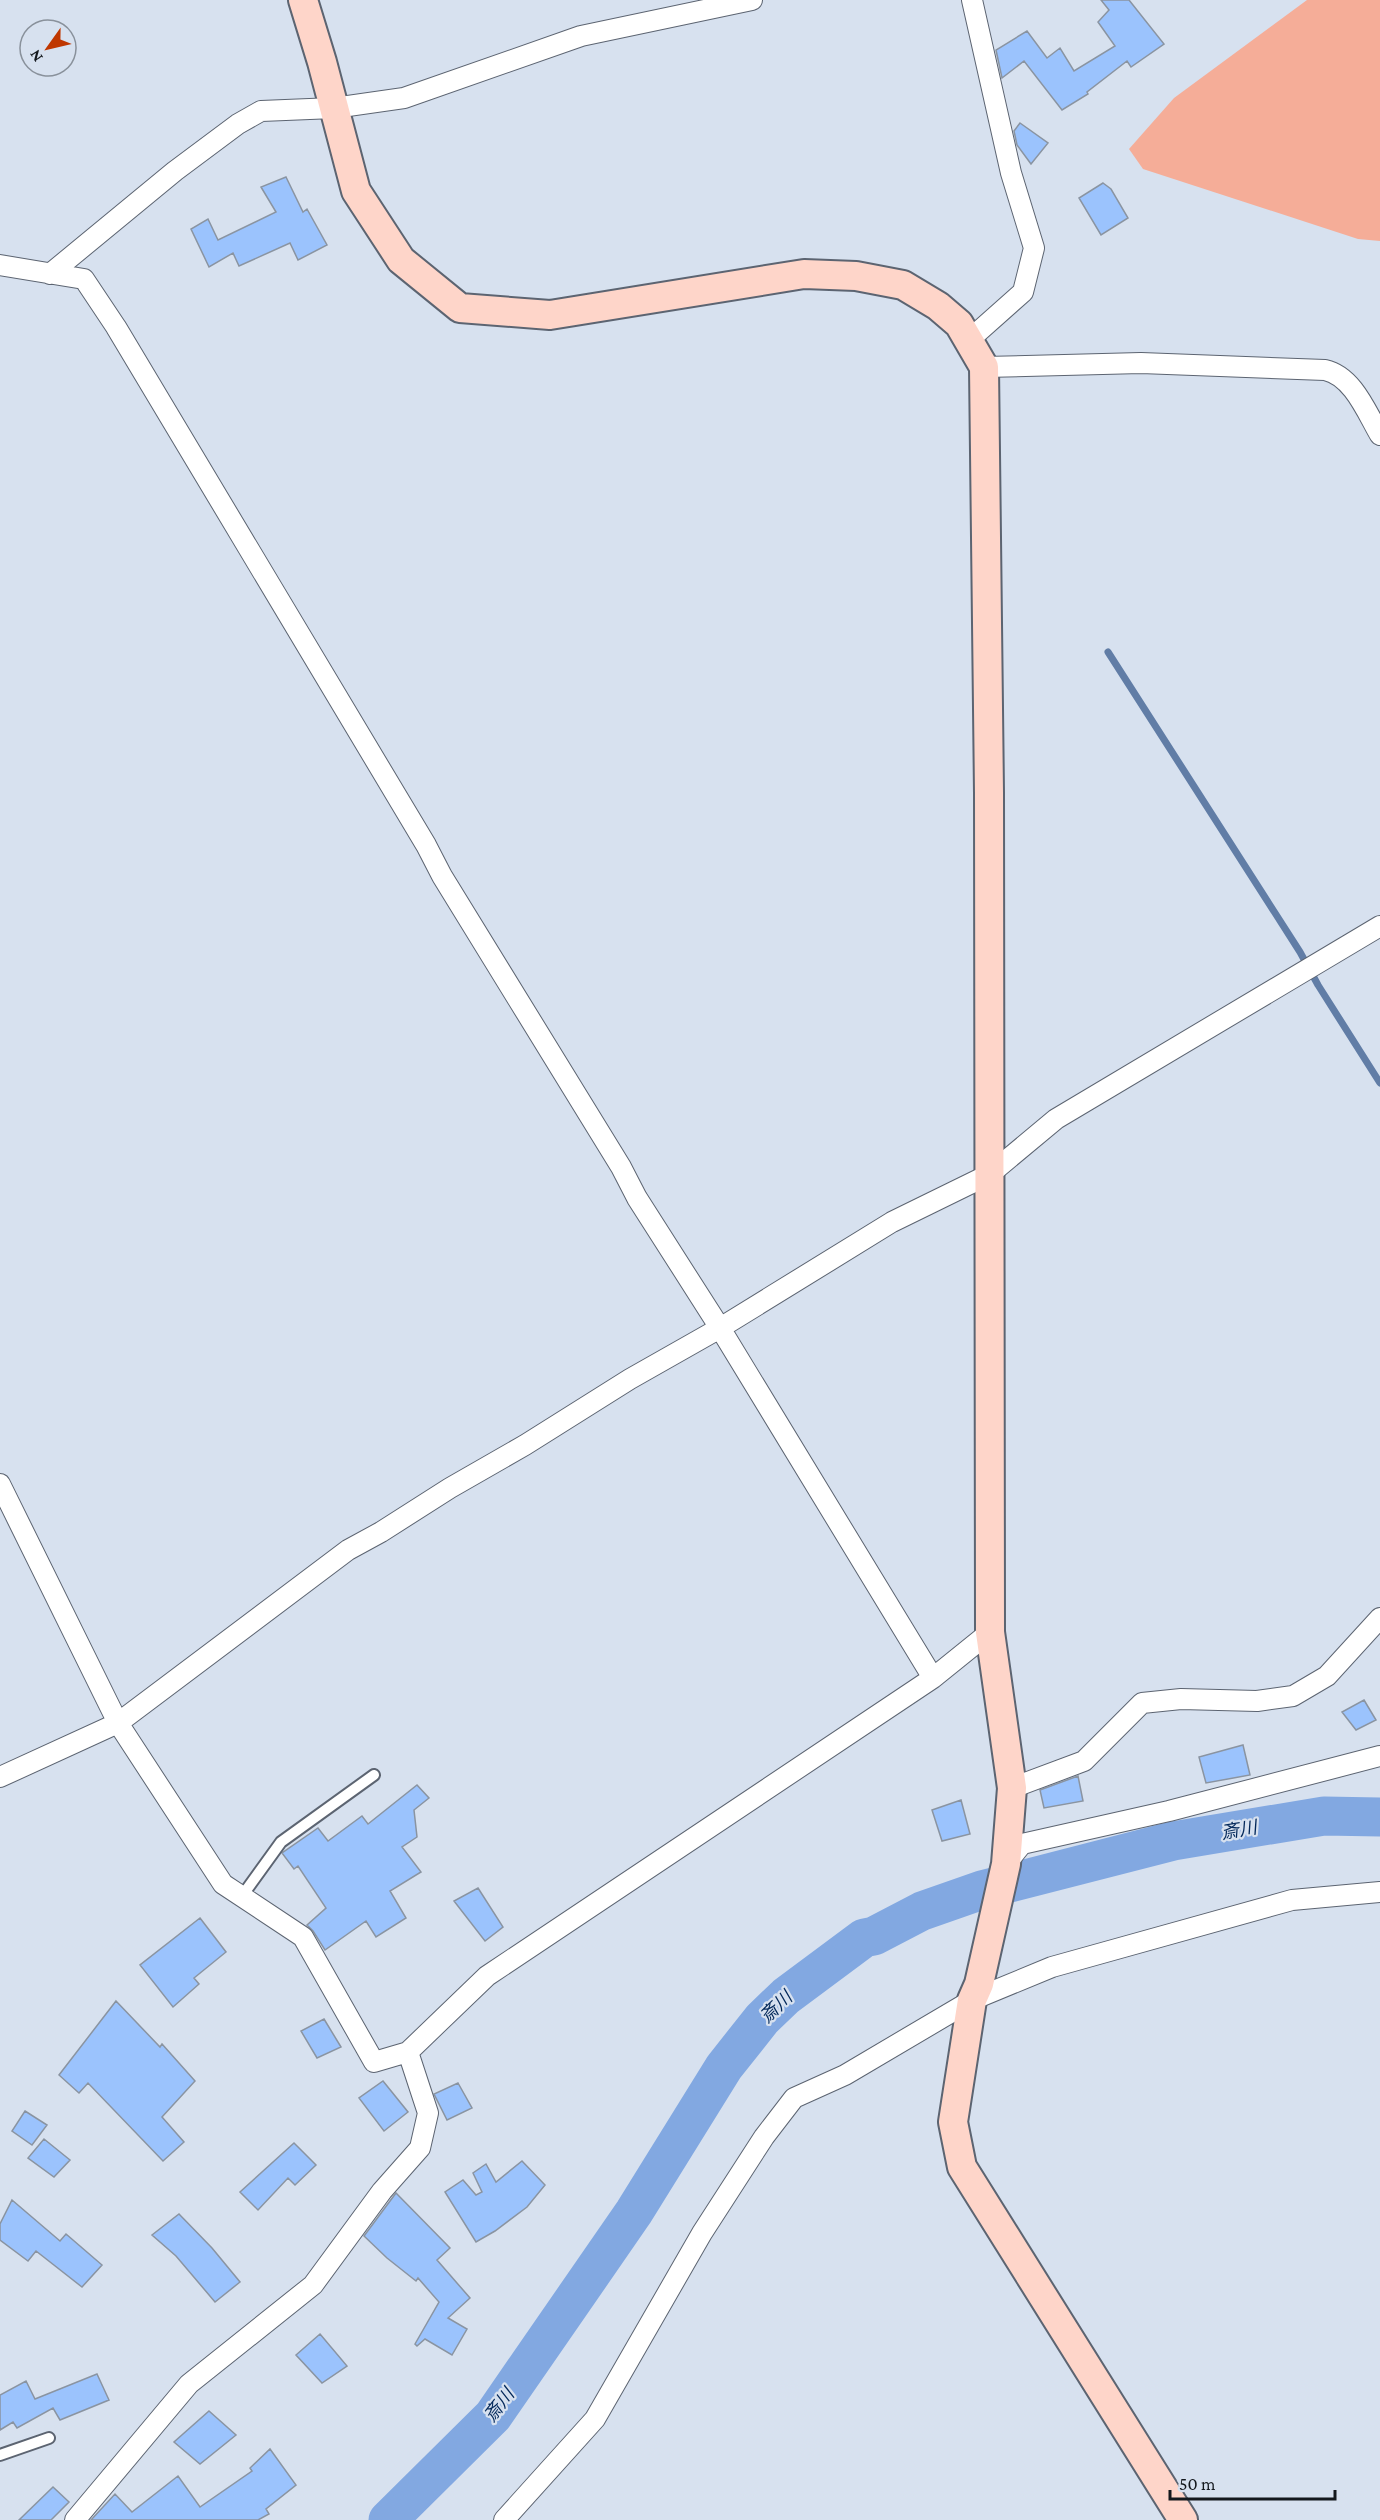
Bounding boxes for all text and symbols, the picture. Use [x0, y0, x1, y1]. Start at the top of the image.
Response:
north arrow [18, 18, 78, 78]
text: N [26, 47, 46, 65]
water label: 斎川 [1220, 1817, 1260, 1843]
water label: 斎川 [756, 1986, 797, 2027]
water label: 斎川 [480, 2383, 519, 2425]
scale bar [1170, 2463, 1335, 2501]
text: 50 m [1179, 2474, 1216, 2494]

